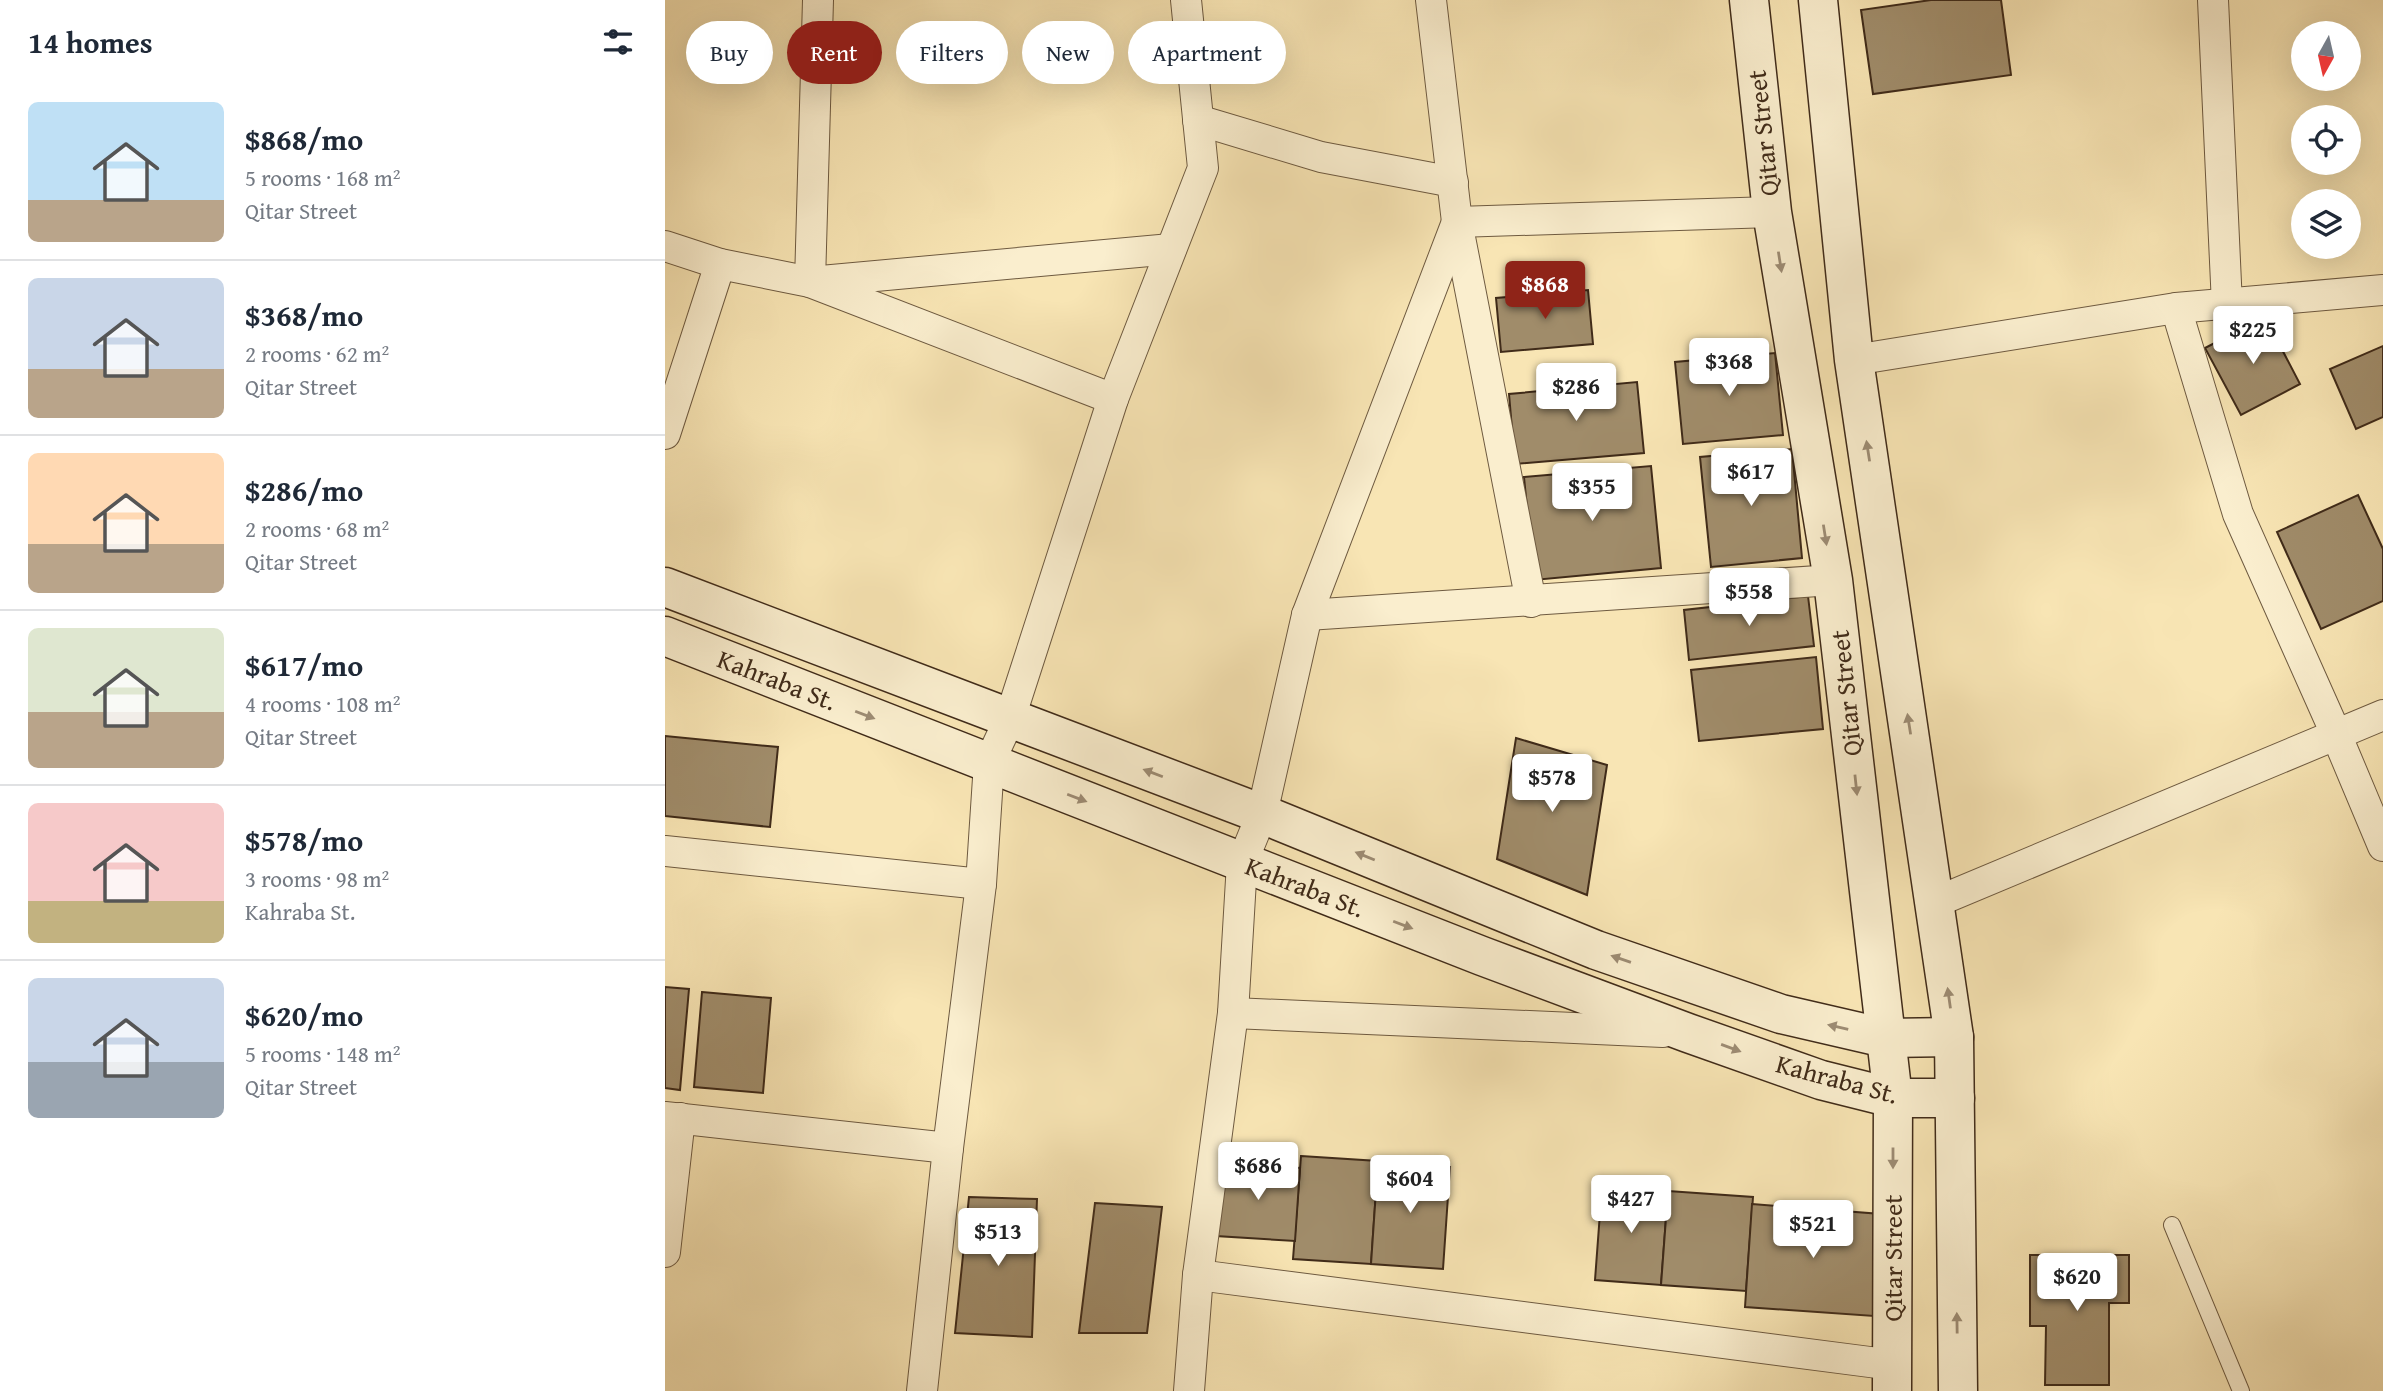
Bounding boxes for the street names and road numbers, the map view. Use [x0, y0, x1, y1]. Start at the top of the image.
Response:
street label: Qitar Street [1736, 68, 1789, 198]
street label: Qitar Street [1819, 628, 1872, 758]
street label: Kahraba St. [712, 639, 842, 720]
street label: Kahraba St. [1240, 846, 1370, 927]
street label: Kahraba St. [1772, 1044, 1902, 1113]
street label: Qitar Street [1873, 1195, 1912, 1321]

